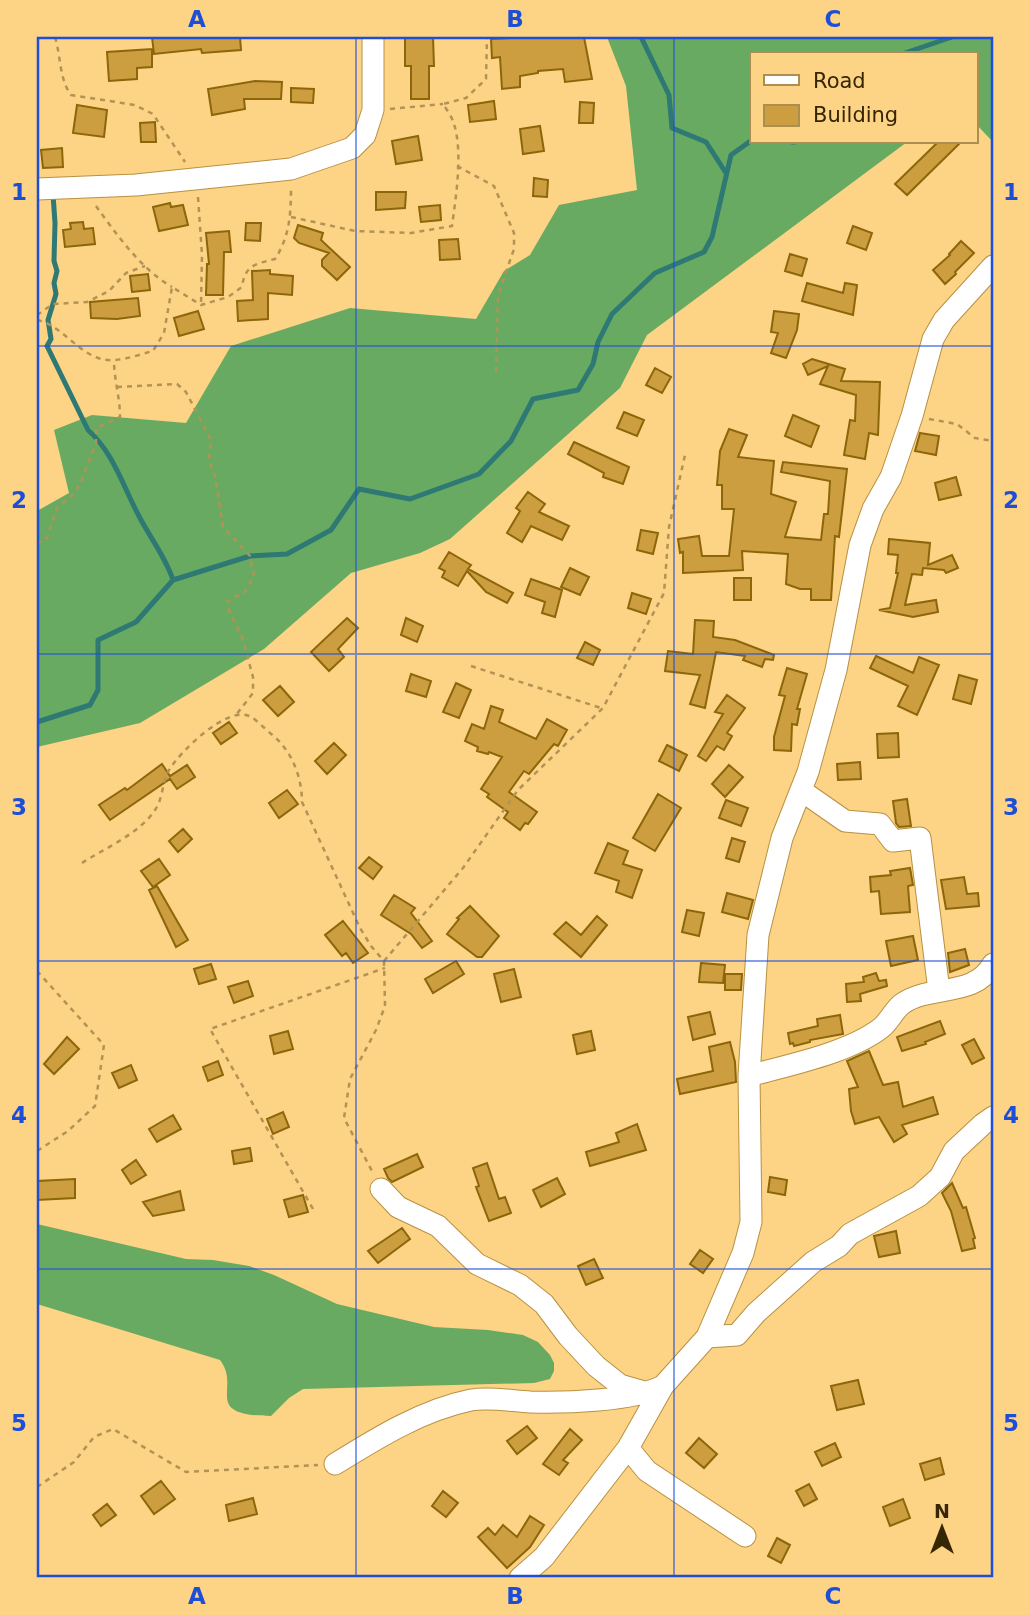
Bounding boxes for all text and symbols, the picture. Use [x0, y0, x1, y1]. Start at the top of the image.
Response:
text: A [188, 6, 206, 32]
text: B [506, 6, 524, 32]
text: C [825, 6, 841, 32]
legend [750, 52, 978, 144]
text: Road [813, 69, 866, 93]
text: Building [813, 103, 898, 127]
text: 1 [11, 179, 27, 205]
text: 1 [1003, 179, 1019, 205]
text: 2 [11, 487, 27, 513]
text: 2 [1003, 487, 1019, 513]
text: 3 [11, 794, 27, 820]
text: 3 [1003, 794, 1019, 820]
text: 4 [11, 1102, 27, 1128]
text: 4 [1003, 1102, 1019, 1128]
text: 5 [11, 1410, 27, 1436]
text: 5 [1003, 1410, 1019, 1436]
north arrow [908, 1492, 978, 1562]
text: N [934, 1500, 950, 1522]
text: A [188, 1583, 206, 1609]
text: B [506, 1583, 524, 1609]
text: C [825, 1583, 841, 1609]

